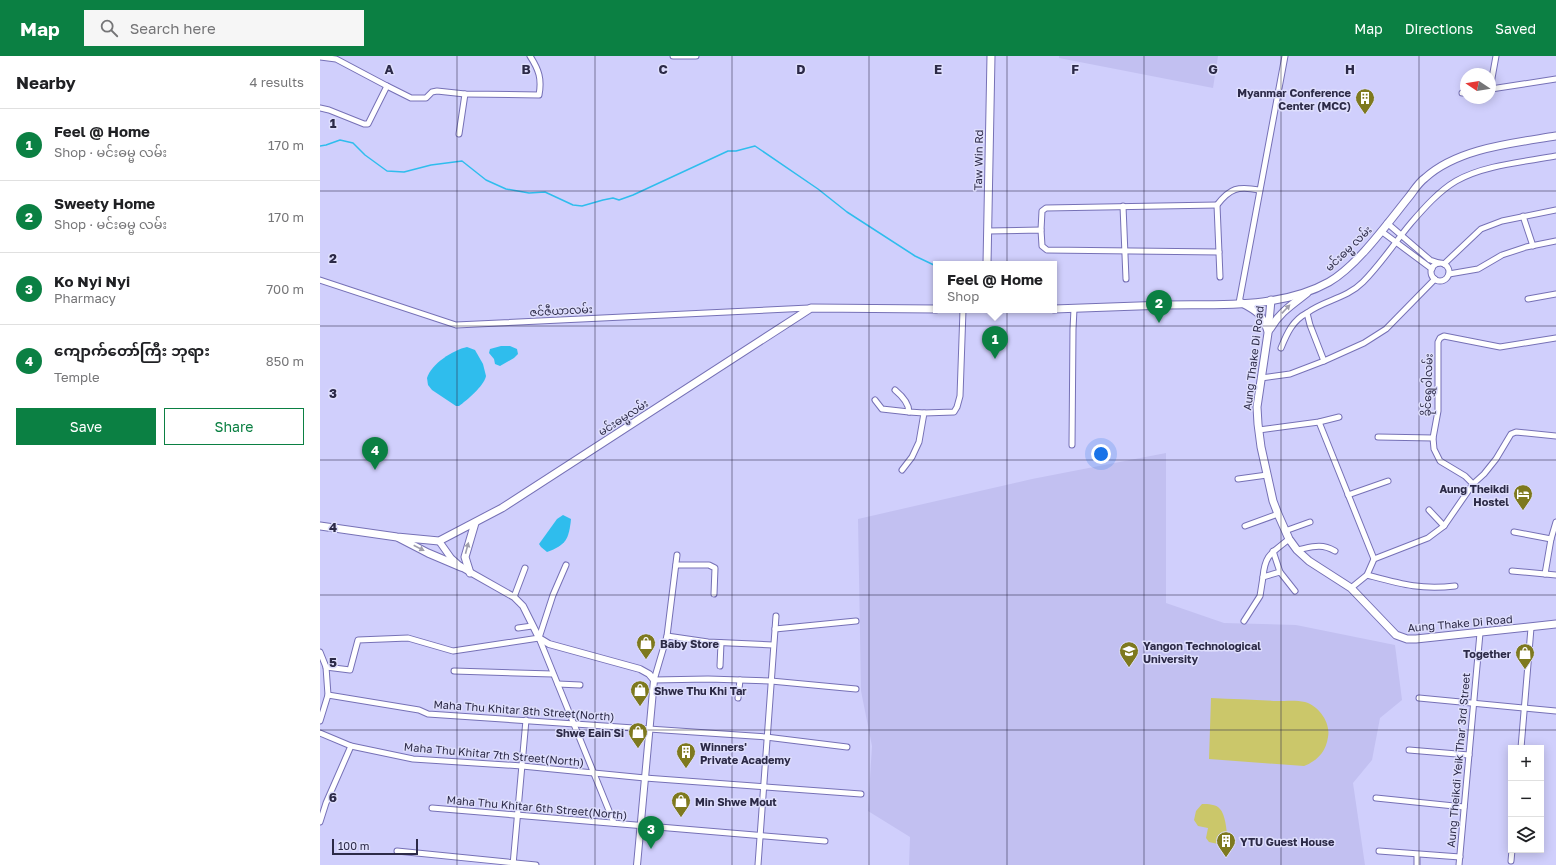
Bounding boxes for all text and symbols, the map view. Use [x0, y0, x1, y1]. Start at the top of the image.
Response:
search box [84, 10, 364, 46]
text: Map [20, 17, 60, 40]
icon: search [98, 17, 120, 39]
text: Search here [130, 19, 216, 37]
text: Map [1354, 20, 1383, 37]
text: Directions [1405, 20, 1473, 37]
text: Saved [1495, 20, 1536, 37]
text: A [384, 61, 394, 77]
text: B [521, 61, 531, 77]
text: C [658, 61, 668, 77]
text: D [796, 61, 806, 77]
text: E [934, 61, 942, 77]
text: F [1071, 61, 1079, 77]
text: G [1208, 61, 1218, 77]
text: H [1345, 61, 1355, 77]
north arrow [1460, 68, 1496, 104]
text: Nearby [16, 72, 76, 93]
text: 4 results [250, 74, 304, 90]
place label: Myanmar Conference Center (MCC) [1237, 86, 1351, 112]
building icon: Myanmar Conference Center (MCC) [1354, 87, 1376, 115]
text: 1 [330, 115, 337, 131]
text: Feel @ Home [54, 122, 150, 140]
street label: Taw Win Rd [971, 130, 985, 190]
text: 1 [26, 137, 32, 153]
text: 170 m [268, 137, 304, 153]
text: Shop · မင်းဓမ္မ လမ်း [54, 144, 167, 160]
text: Sweety Home [54, 194, 155, 212]
text: 2 [25, 209, 33, 225]
text: 170 m [268, 209, 304, 225]
text: Shop · မင်းဓမ္မ လမ်း [54, 216, 167, 232]
street label: မင်းဓမ္မ လမ်း [1322, 222, 1376, 276]
text: 2 [329, 250, 337, 266]
popup [933, 261, 1057, 313]
text: Feel @ Home [947, 270, 1043, 288]
text: Ko Nyi Nyi [54, 272, 130, 290]
text: 3 [25, 281, 33, 297]
text: 700 m [266, 281, 304, 297]
text: Shop [947, 288, 979, 304]
text: Pharmacy [54, 290, 116, 306]
pin: 2 [1146, 290, 1172, 323]
street label: ဇင်ဇီယာလမ်း [529, 302, 593, 318]
street label: Aung Thake Di Road [1240, 305, 1266, 411]
one-way arrow [1281, 305, 1290, 314]
pin: 1 [982, 326, 1008, 359]
text: ကျောက်တော်ကြီး ဘုရား [54, 341, 210, 359]
text: 4 [25, 353, 33, 369]
text: 850 m [266, 353, 304, 369]
street label: ခိုင်ရွှေဝါလမ်း [1419, 353, 1438, 417]
text: Temple [54, 369, 100, 385]
text: 3 [329, 385, 337, 401]
street label: မင်းဓမ္မလမ်း [596, 396, 652, 441]
button: Save [16, 408, 156, 445]
button: Share [164, 408, 304, 445]
pin: 4 [362, 437, 388, 470]
your location [1091, 444, 1111, 464]
place label: Aung Theikdi Hostel [1439, 482, 1509, 508]
hotel icon: Aung Theikdi Hostel [1512, 483, 1534, 511]
text: 4 [329, 519, 337, 535]
one-way arrow [465, 541, 471, 554]
one-way arrow [413, 545, 424, 552]
street label: Aung Thake Di Road [1407, 612, 1513, 634]
shop icon: Baby Store [635, 632, 657, 660]
place label: Baby Store [660, 637, 719, 650]
place label: Yangon Technological University [1143, 639, 1261, 665]
school or university icon: Yangon Technological University [1118, 640, 1140, 668]
shop icon: Together [1514, 642, 1536, 670]
place label: Together [1463, 647, 1512, 660]
text: 5 [329, 654, 337, 670]
street label: Aung Theikdi Yeik Thar 3rd Street [1444, 672, 1472, 848]
shop icon: Shwe Thu Khi Tar [629, 679, 651, 707]
place label: Shwe Thu Khi Tar [654, 684, 747, 697]
street label: Maha Thu Khitar 8th Street(North) [433, 697, 615, 723]
shop icon: Shwe Eain Si [627, 721, 649, 749]
place label: Shwe Eain Si [556, 726, 624, 739]
street label: Maha Thu Khitar 7th Street(North) [403, 740, 585, 768]
place label: Winners' Private Academy [700, 740, 791, 766]
building icon: Winners' Private Academy [675, 741, 697, 769]
map controls [1508, 745, 1544, 853]
button: + [1508, 745, 1544, 781]
button: − [1508, 781, 1544, 817]
text: 6 [329, 789, 337, 805]
shop icon: Min Shwe Mout [670, 790, 692, 818]
street label: Maha Thu Khitar 6th Street(North) [446, 793, 628, 821]
place label: Min Shwe Mout [695, 795, 777, 808]
pin: 3 [638, 816, 664, 849]
button: layers [1508, 817, 1544, 853]
building icon: YTU Guest House [1215, 830, 1237, 858]
place label: YTU Guest House [1240, 835, 1335, 848]
scale bar [332, 837, 418, 856]
text: 100 m [338, 839, 369, 852]

